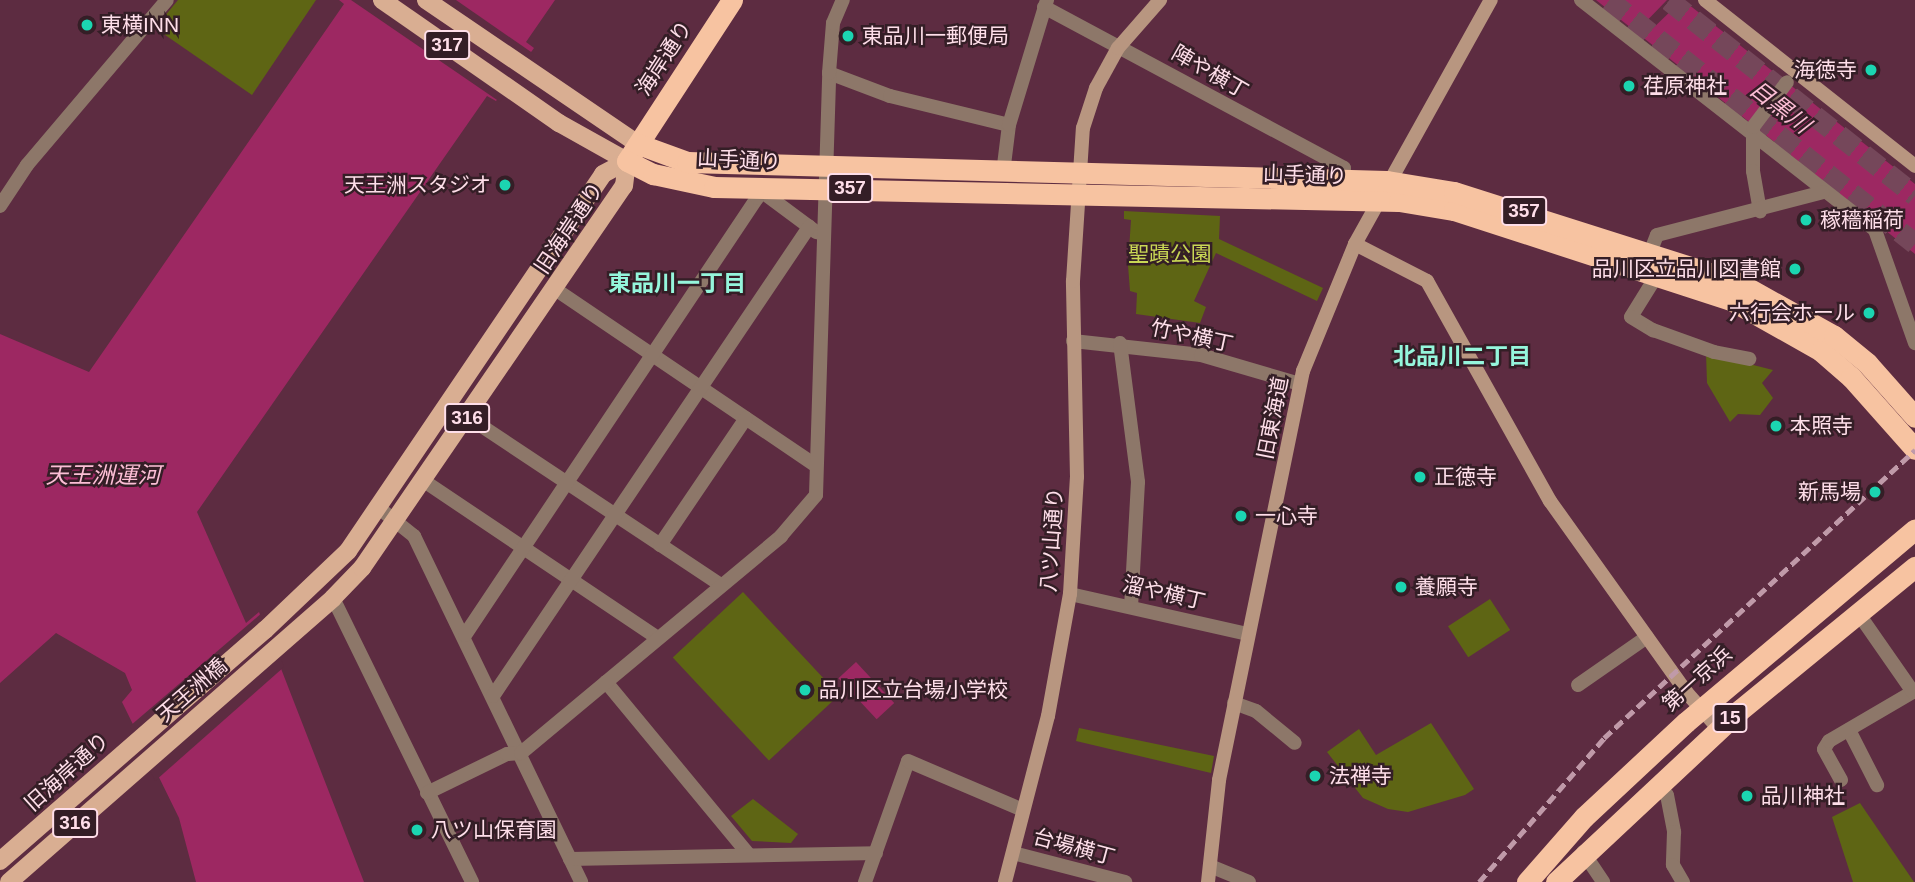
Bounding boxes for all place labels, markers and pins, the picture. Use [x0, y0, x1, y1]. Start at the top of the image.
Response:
place label: 東横INN [101, 12, 179, 38]
marker: 東横INN [79, 17, 95, 33]
place label: 東品川一郵便局 [862, 23, 1009, 49]
marker: 東品川一郵便局 [840, 28, 856, 44]
place label: 海徳寺 [1794, 57, 1857, 83]
marker: 海徳寺 [1863, 62, 1879, 78]
place label: 荏原神社 [1643, 73, 1727, 99]
marker: 荏原神社 [1621, 78, 1637, 94]
place label: 天王洲スタジオ [344, 172, 491, 198]
marker: 天王洲スタジオ [497, 177, 513, 193]
place label: 稼穡稲荷 [1820, 207, 1904, 233]
marker: 稼穡稲荷 [1798, 212, 1814, 228]
place label: 品川区立品川図書館 [1592, 256, 1781, 282]
marker: 品川区立品川図書館 [1787, 261, 1803, 277]
place label: 六行会ホール [1729, 300, 1855, 326]
marker: 六行会ホール [1861, 305, 1877, 321]
place label: 本照寺 [1790, 413, 1853, 439]
marker: 本照寺 [1768, 418, 1784, 434]
place label: 正徳寺 [1434, 464, 1497, 490]
marker: 正徳寺 [1412, 469, 1428, 485]
place label: 新馬場 [1798, 479, 1861, 505]
marker: 新馬場 [1867, 484, 1883, 500]
place label: 一心寺 [1255, 503, 1318, 529]
marker: 一心寺 [1233, 508, 1249, 524]
place label: 養願寺 [1415, 574, 1478, 600]
marker: 養願寺 [1393, 579, 1409, 595]
place label: 品川区立台場小学校 [819, 677, 1008, 703]
marker: 品川区立台場小学校 [797, 682, 813, 698]
place label: 法禅寺 [1329, 763, 1392, 789]
marker: 法禅寺 [1307, 768, 1323, 784]
place label: 品川神社 [1761, 783, 1845, 809]
marker: 品川神社 [1739, 788, 1755, 804]
place label: 八ツ山保育園 [431, 817, 557, 843]
marker: 八ツ山保育園 [409, 822, 425, 838]

